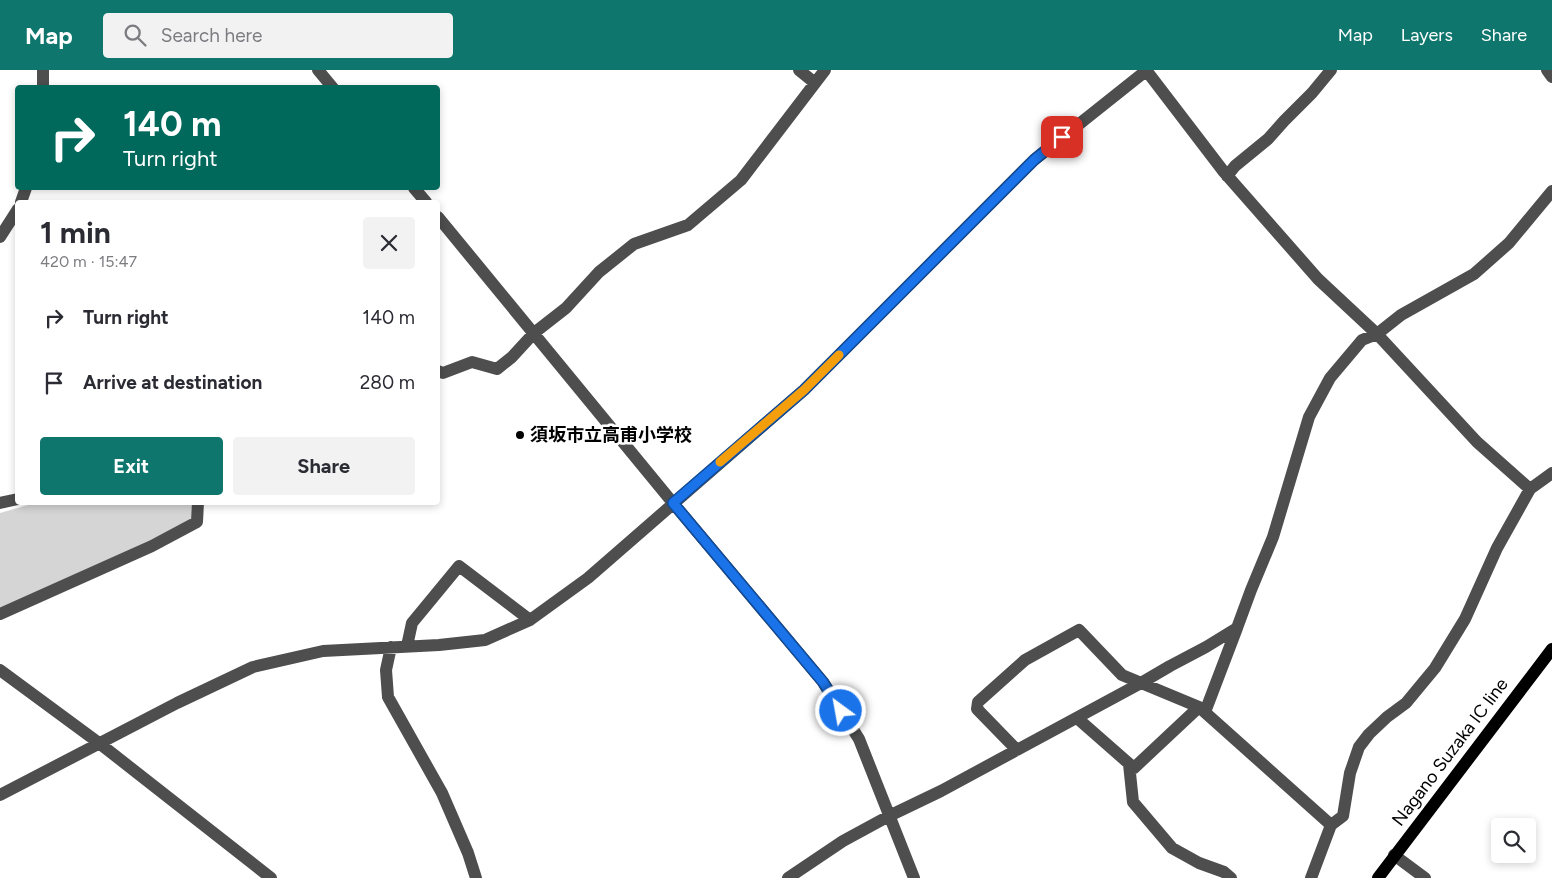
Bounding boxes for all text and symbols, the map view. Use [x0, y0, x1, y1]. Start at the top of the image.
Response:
search box [103, 13, 453, 58]
text: Map [25, 21, 73, 50]
icon: search [121, 21, 149, 49]
text: Search here [161, 24, 262, 47]
text: Map [1338, 24, 1373, 46]
text: Layers [1401, 24, 1453, 46]
text: Share [1481, 24, 1527, 46]
text: 140 m [123, 103, 221, 145]
icon: right [40, 105, 105, 170]
pin [1041, 116, 1083, 158]
icon: arrive [1048, 123, 1076, 151]
text: Turn right [123, 145, 218, 172]
text: 1 min [40, 214, 111, 251]
button: close [363, 217, 415, 269]
text: 420 m · 15:47 [40, 252, 137, 271]
icon: right [40, 304, 68, 332]
text: Turn right [83, 306, 169, 329]
text: 140 m [362, 306, 415, 329]
icon: arrive [40, 369, 68, 397]
text: Arrive at destination [83, 371, 262, 394]
text: 280 m [360, 371, 415, 394]
place label: 須坂市立高甫小学校 [530, 424, 692, 446]
marker: 須坂市立高甫小学校 [514, 429, 526, 441]
button: Exit [40, 437, 223, 495]
button: Share [233, 437, 415, 495]
street label: Nagano Suzaka IC line [1387, 674, 1513, 830]
position arrow [814, 684, 866, 736]
map controls [1491, 818, 1536, 863]
button: search [1491, 818, 1536, 863]

